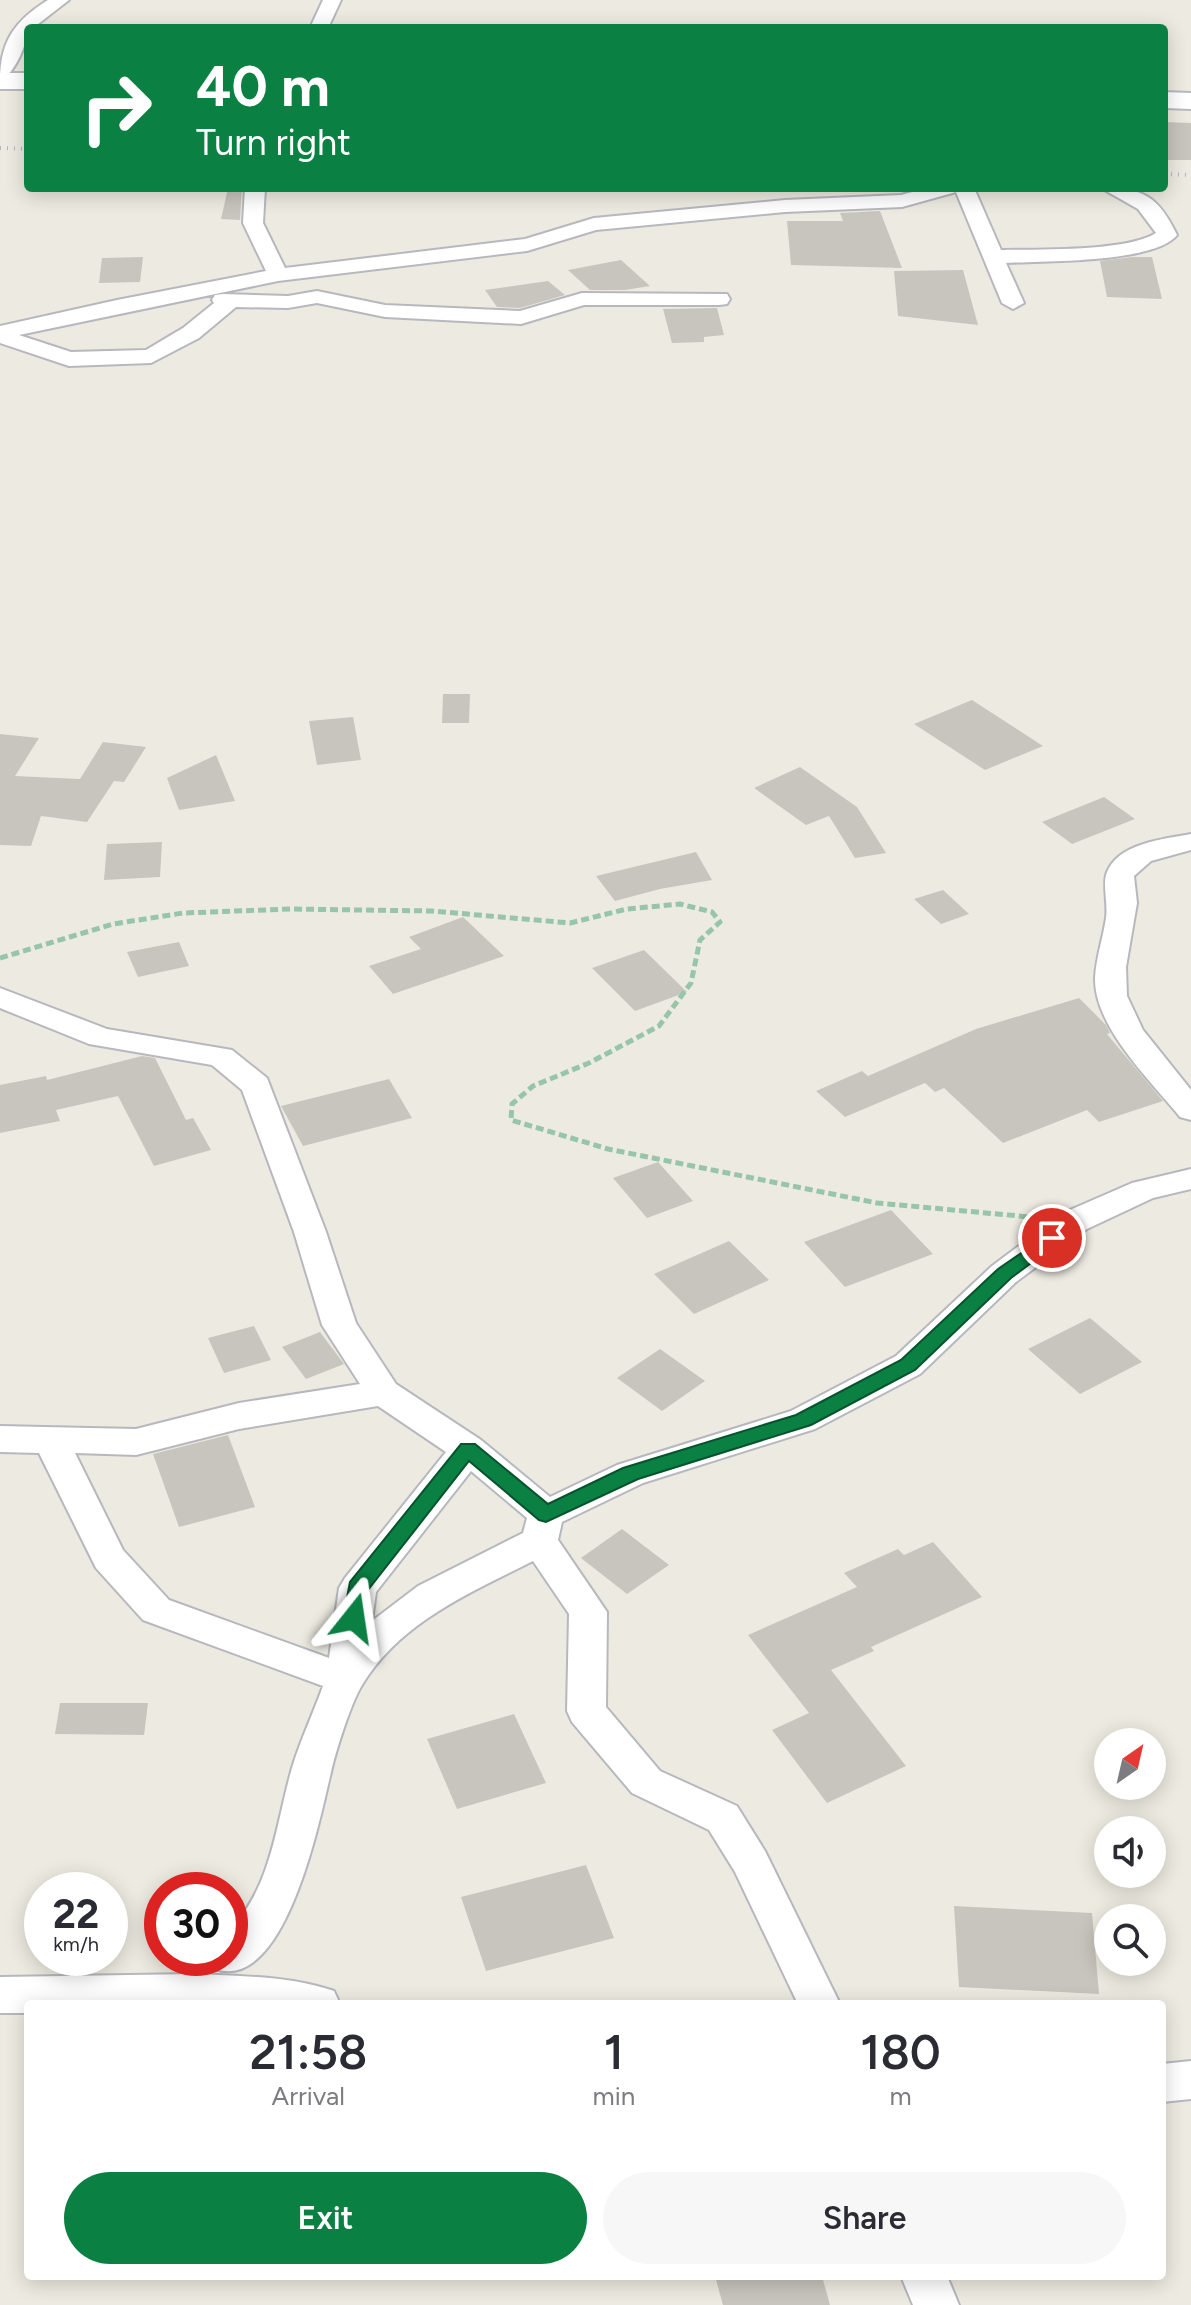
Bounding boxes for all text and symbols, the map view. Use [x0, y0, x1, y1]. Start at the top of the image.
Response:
text: 40 m [196, 53, 330, 120]
icon: right [64, 56, 168, 160]
text: Turn right [196, 121, 351, 164]
pin [1018, 1204, 1086, 1272]
icon: arrive [1030, 1216, 1074, 1260]
position arrow [312, 1576, 396, 1660]
north arrow [1094, 1728, 1166, 1800]
map controls [1094, 1728, 1166, 1976]
button: sound [1094, 1816, 1166, 1888]
speed limit sign: 30 [144, 1872, 248, 1976]
text: 22 [53, 1890, 99, 1938]
button: search [1094, 1904, 1166, 1976]
text: km/h [53, 1932, 99, 1956]
text: 21:58 [249, 2023, 367, 2081]
text: 1 [604, 2023, 624, 2081]
text: 180 [860, 2023, 941, 2081]
text: Arrival [272, 2080, 345, 2112]
text: min [593, 2080, 635, 2112]
text: m [890, 2080, 912, 2112]
button: Exit [64, 2172, 587, 2264]
button: Share [603, 2172, 1126, 2264]

